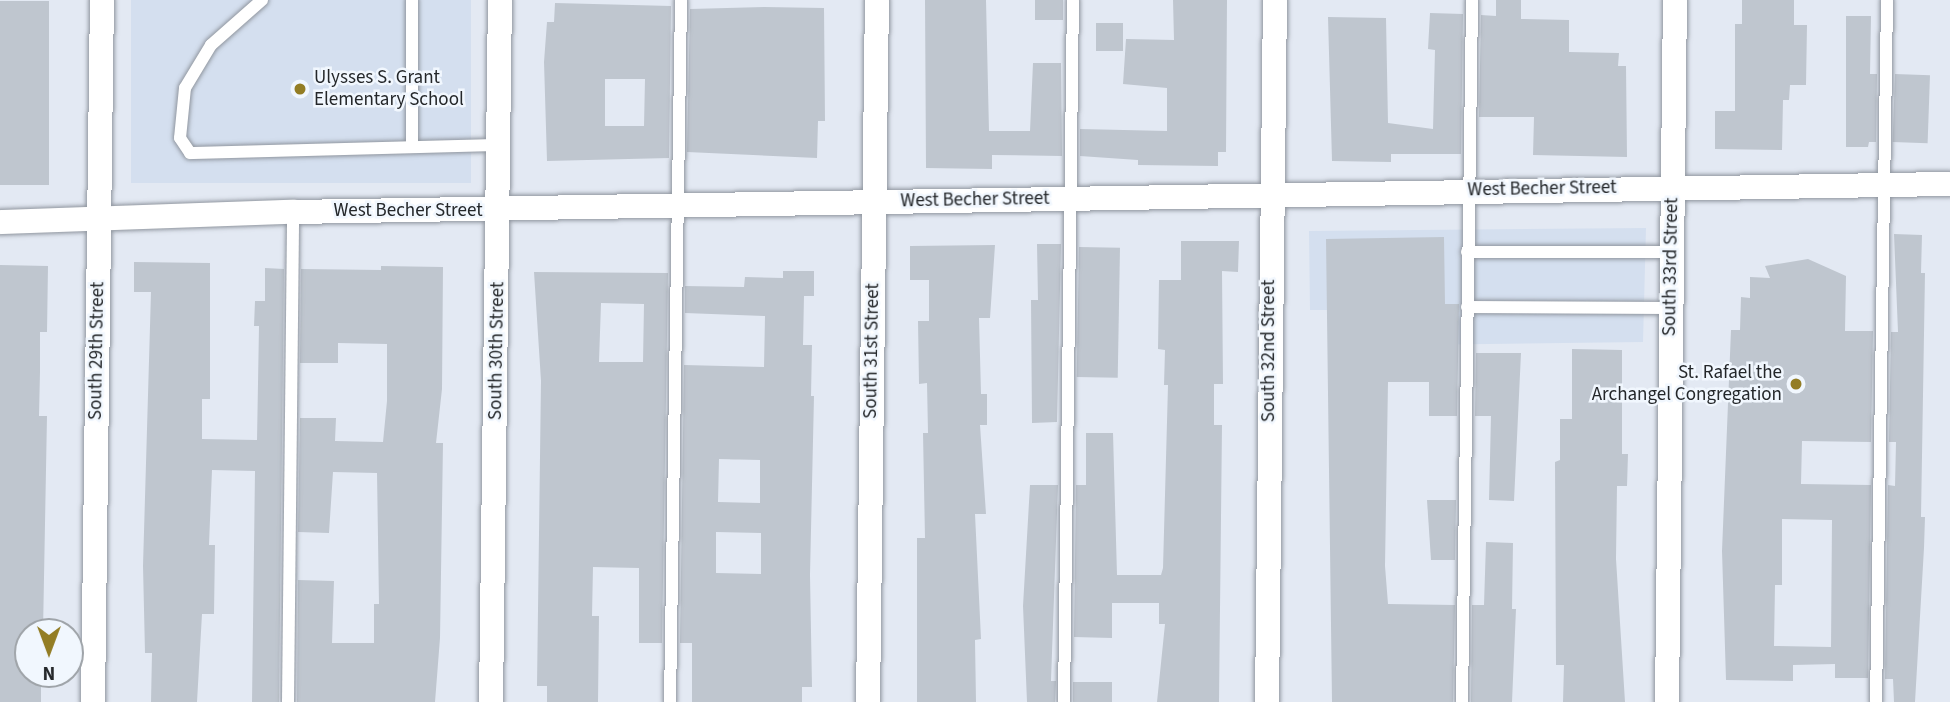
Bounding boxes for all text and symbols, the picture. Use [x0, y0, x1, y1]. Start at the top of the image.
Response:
place label: Ulysses S. Grant Elementary School [314, 67, 464, 111]
marker: Ulysses S. Grant Elementary School [292, 81, 308, 97]
street label: West Becher Street [1467, 176, 1617, 202]
street label: West Becher Street [900, 187, 1050, 213]
street label: South 33rd Street [1658, 198, 1684, 336]
street label: West Becher Street [333, 200, 483, 222]
street label: South 32nd Street [1258, 280, 1280, 422]
street label: South 29th Street [84, 282, 110, 420]
street label: South 30th Street [484, 282, 510, 420]
street label: South 31st Street [859, 283, 885, 419]
place label: St. Rafael the Archangel Congregation [1592, 362, 1782, 406]
marker: St. Rafael the Archangel Congregation [1788, 376, 1804, 392]
north arrow [14, 618, 84, 688]
text: N [43, 659, 55, 686]

